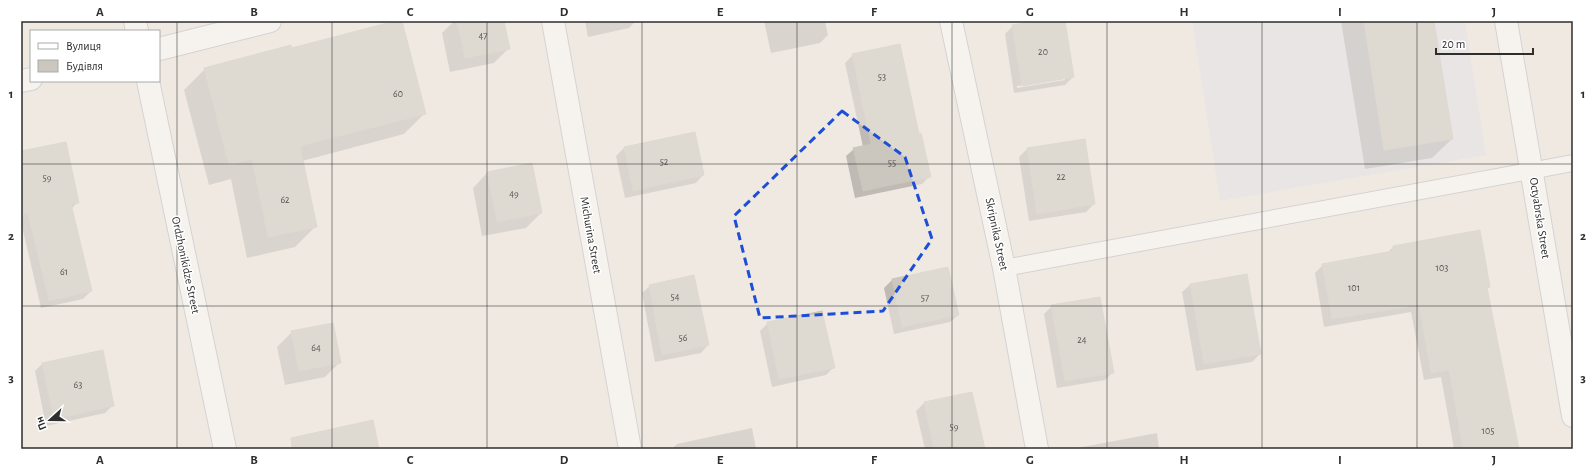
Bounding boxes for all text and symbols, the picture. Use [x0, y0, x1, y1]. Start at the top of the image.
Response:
text: A [96, 6, 104, 19]
text: B [250, 6, 258, 19]
text: C [407, 6, 414, 19]
text: D [560, 6, 569, 19]
text: E [717, 6, 724, 19]
text: F [871, 6, 878, 19]
text: G [1026, 6, 1034, 19]
text: H [1179, 6, 1189, 19]
text: I [1338, 6, 1342, 19]
text: J [1492, 6, 1496, 19]
legend [30, 30, 160, 82]
scale bar [1436, 30, 1533, 56]
house number: 47 [479, 31, 487, 41]
text: 20 m [1442, 38, 1465, 50]
text: Вулиця [66, 40, 101, 53]
house number: 20 [1038, 47, 1048, 57]
text: Будівля [66, 60, 103, 73]
house number: 53 [878, 72, 886, 82]
text: 1 [9, 88, 13, 101]
text: 1 [1581, 88, 1585, 101]
house number: 60 [393, 89, 403, 99]
house number: 52 [660, 157, 669, 167]
house number: 55 [888, 158, 896, 168]
house number: 22 [1056, 172, 1066, 182]
house number: 59 [43, 173, 52, 183]
street label: Octyabrska Street [1527, 177, 1552, 260]
house number: 49 [509, 189, 519, 199]
house number: 62 [280, 195, 290, 205]
street label: Michurina Street [578, 196, 604, 275]
street label: Skripnika Street [983, 197, 1011, 272]
street label: Ordzhonikidze Street [170, 215, 202, 315]
text: 2 [8, 230, 14, 243]
text: 2 [1580, 230, 1586, 243]
house number: 103 [1436, 263, 1448, 273]
house number: 61 [60, 267, 68, 277]
house number: 101 [1348, 283, 1360, 293]
house number: 54 [671, 292, 680, 302]
house number: 57 [921, 293, 929, 303]
house number: 56 [679, 333, 688, 343]
house number: 24 [1077, 335, 1087, 345]
house number: 64 [311, 343, 321, 353]
text: 3 [8, 372, 14, 385]
text: 3 [1580, 372, 1586, 385]
house number: 63 [74, 380, 82, 390]
north arrow [30, 400, 70, 440]
text: Пн [34, 415, 49, 432]
house number: 59 [950, 422, 959, 432]
house number: 105 [1482, 426, 1494, 436]
text: A [96, 454, 104, 467]
text: B [250, 454, 258, 467]
text: C [407, 454, 414, 467]
text: D [560, 454, 569, 467]
text: E [717, 454, 724, 467]
text: F [871, 454, 878, 467]
text: G [1026, 454, 1034, 467]
text: H [1179, 454, 1189, 467]
text: I [1338, 454, 1342, 467]
text: J [1492, 454, 1496, 467]

